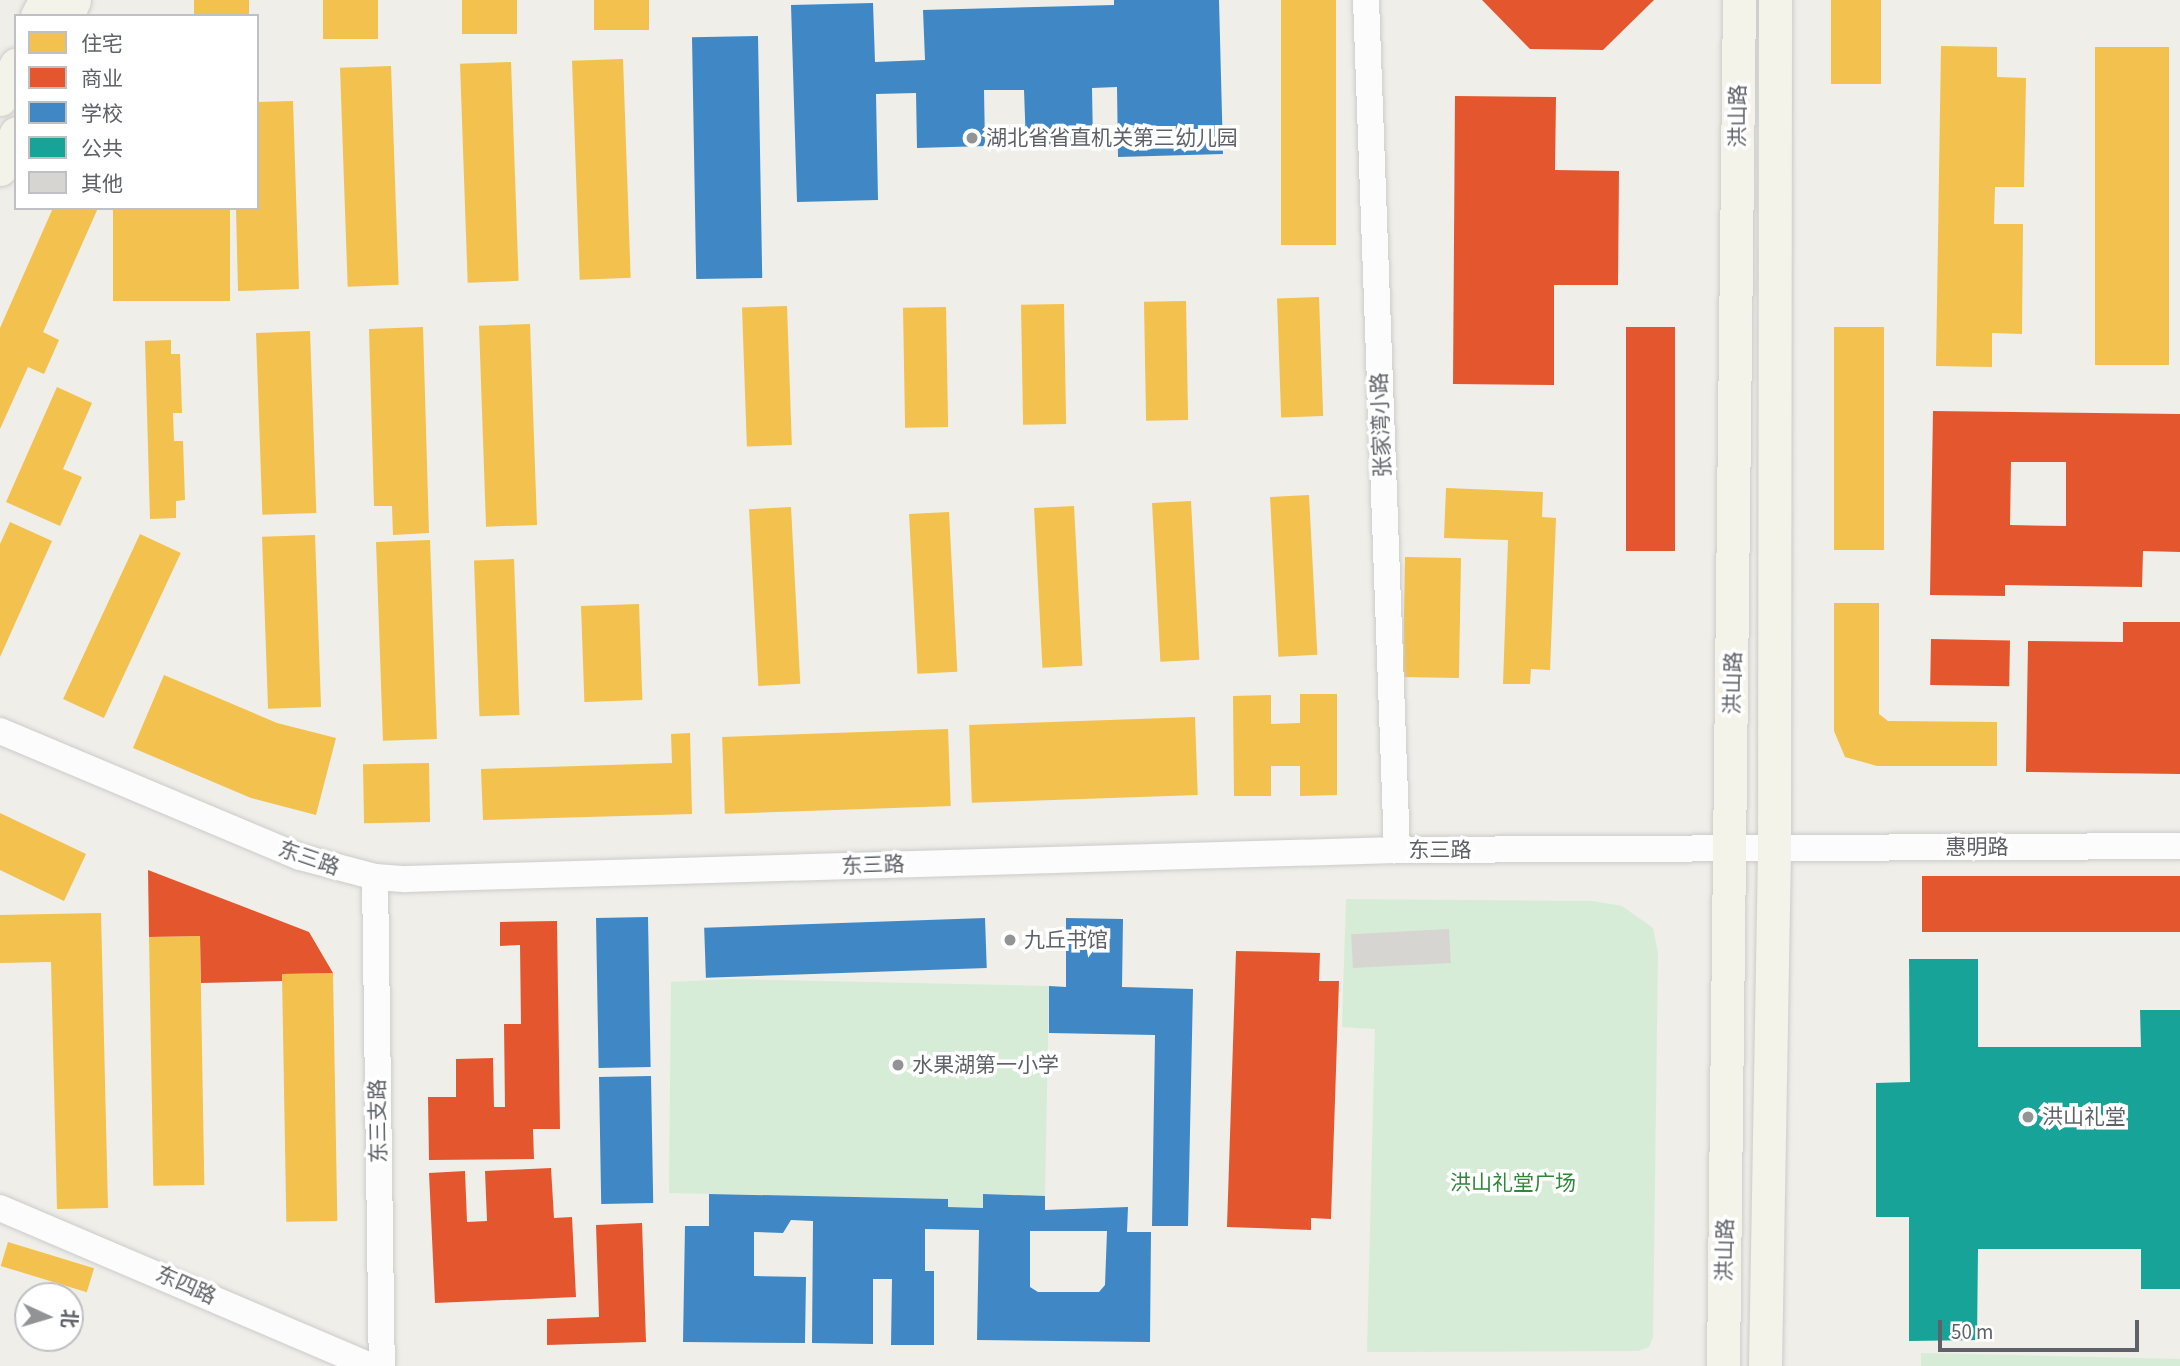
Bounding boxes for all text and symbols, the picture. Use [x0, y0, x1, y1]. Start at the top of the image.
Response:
legend [14, 14, 259, 210]
text: 住宅 [81, 29, 123, 59]
text: 商业 [81, 64, 123, 94]
street label: 洪山路 [1725, 85, 1751, 147]
text: 学校 [81, 99, 123, 129]
place label: 湖北省省直机关第三幼儿园 [986, 125, 1238, 151]
marker: 湖北省省直机关第三幼儿园 [964, 130, 980, 146]
text: 公共 [81, 134, 123, 164]
text: 其他 [81, 169, 123, 199]
street label: 张家湾小路 [1367, 372, 1395, 478]
street label: 洪山路 [1720, 651, 1746, 715]
street label: 惠明路 [1946, 834, 2008, 860]
street label: 东三路 [275, 836, 343, 880]
street label: 东三路 [1409, 837, 1471, 863]
street label: 东三路 [841, 851, 905, 879]
place label: 九丘书馆 [1024, 927, 1108, 953]
marker: 九丘书馆 [1002, 932, 1018, 948]
place label: 水果湖第一小学 [912, 1052, 1059, 1078]
marker: 水果湖第一小学 [890, 1057, 906, 1073]
street label: 东三支路 [365, 1079, 391, 1163]
place label: 洪山礼堂 [2042, 1104, 2126, 1130]
marker: 洪山礼堂 [2020, 1109, 2036, 1125]
park label: 洪山礼堂广场 [1450, 1170, 1576, 1196]
street label: 洪山路 [1712, 1218, 1738, 1282]
street label: 东四路 [152, 1261, 220, 1309]
north arrow [14, 1282, 84, 1352]
scale bar [1942, 1306, 2143, 1350]
text: 北 [54, 1308, 83, 1329]
text: 50 m [1951, 1317, 1993, 1347]

